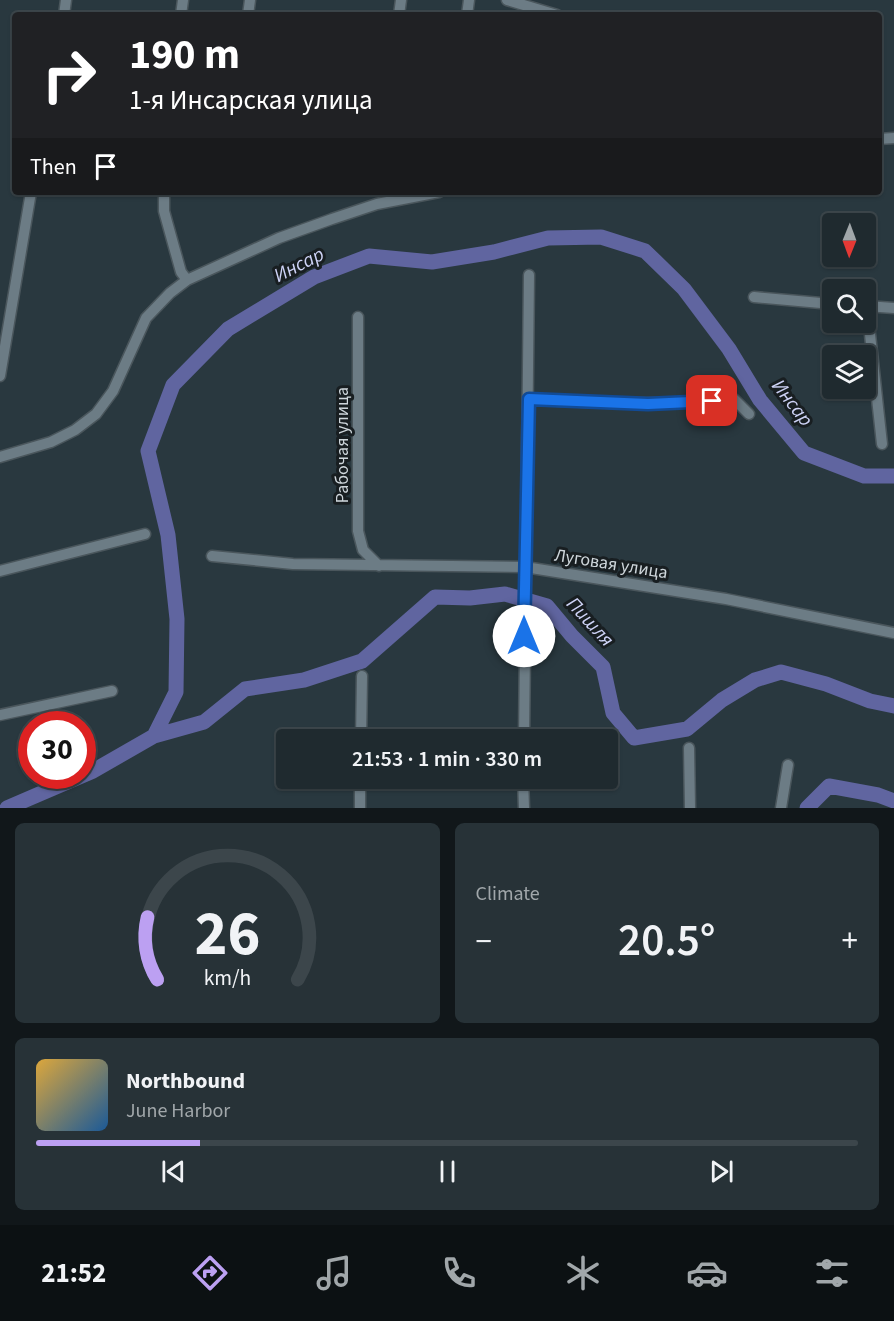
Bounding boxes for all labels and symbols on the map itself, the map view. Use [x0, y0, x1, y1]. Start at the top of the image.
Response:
north arrow [822, 213, 876, 267]
water label: Инсар [269, 240, 329, 290]
water label: Инсар [765, 373, 819, 433]
pin [686, 375, 737, 426]
street label: Рабочая улица [330, 387, 355, 503]
street label: Луговая улица [553, 543, 669, 585]
water label: Пишля [560, 591, 620, 653]
position arrow [492, 604, 556, 668]
speed limit sign: 30 [18, 711, 96, 789]

